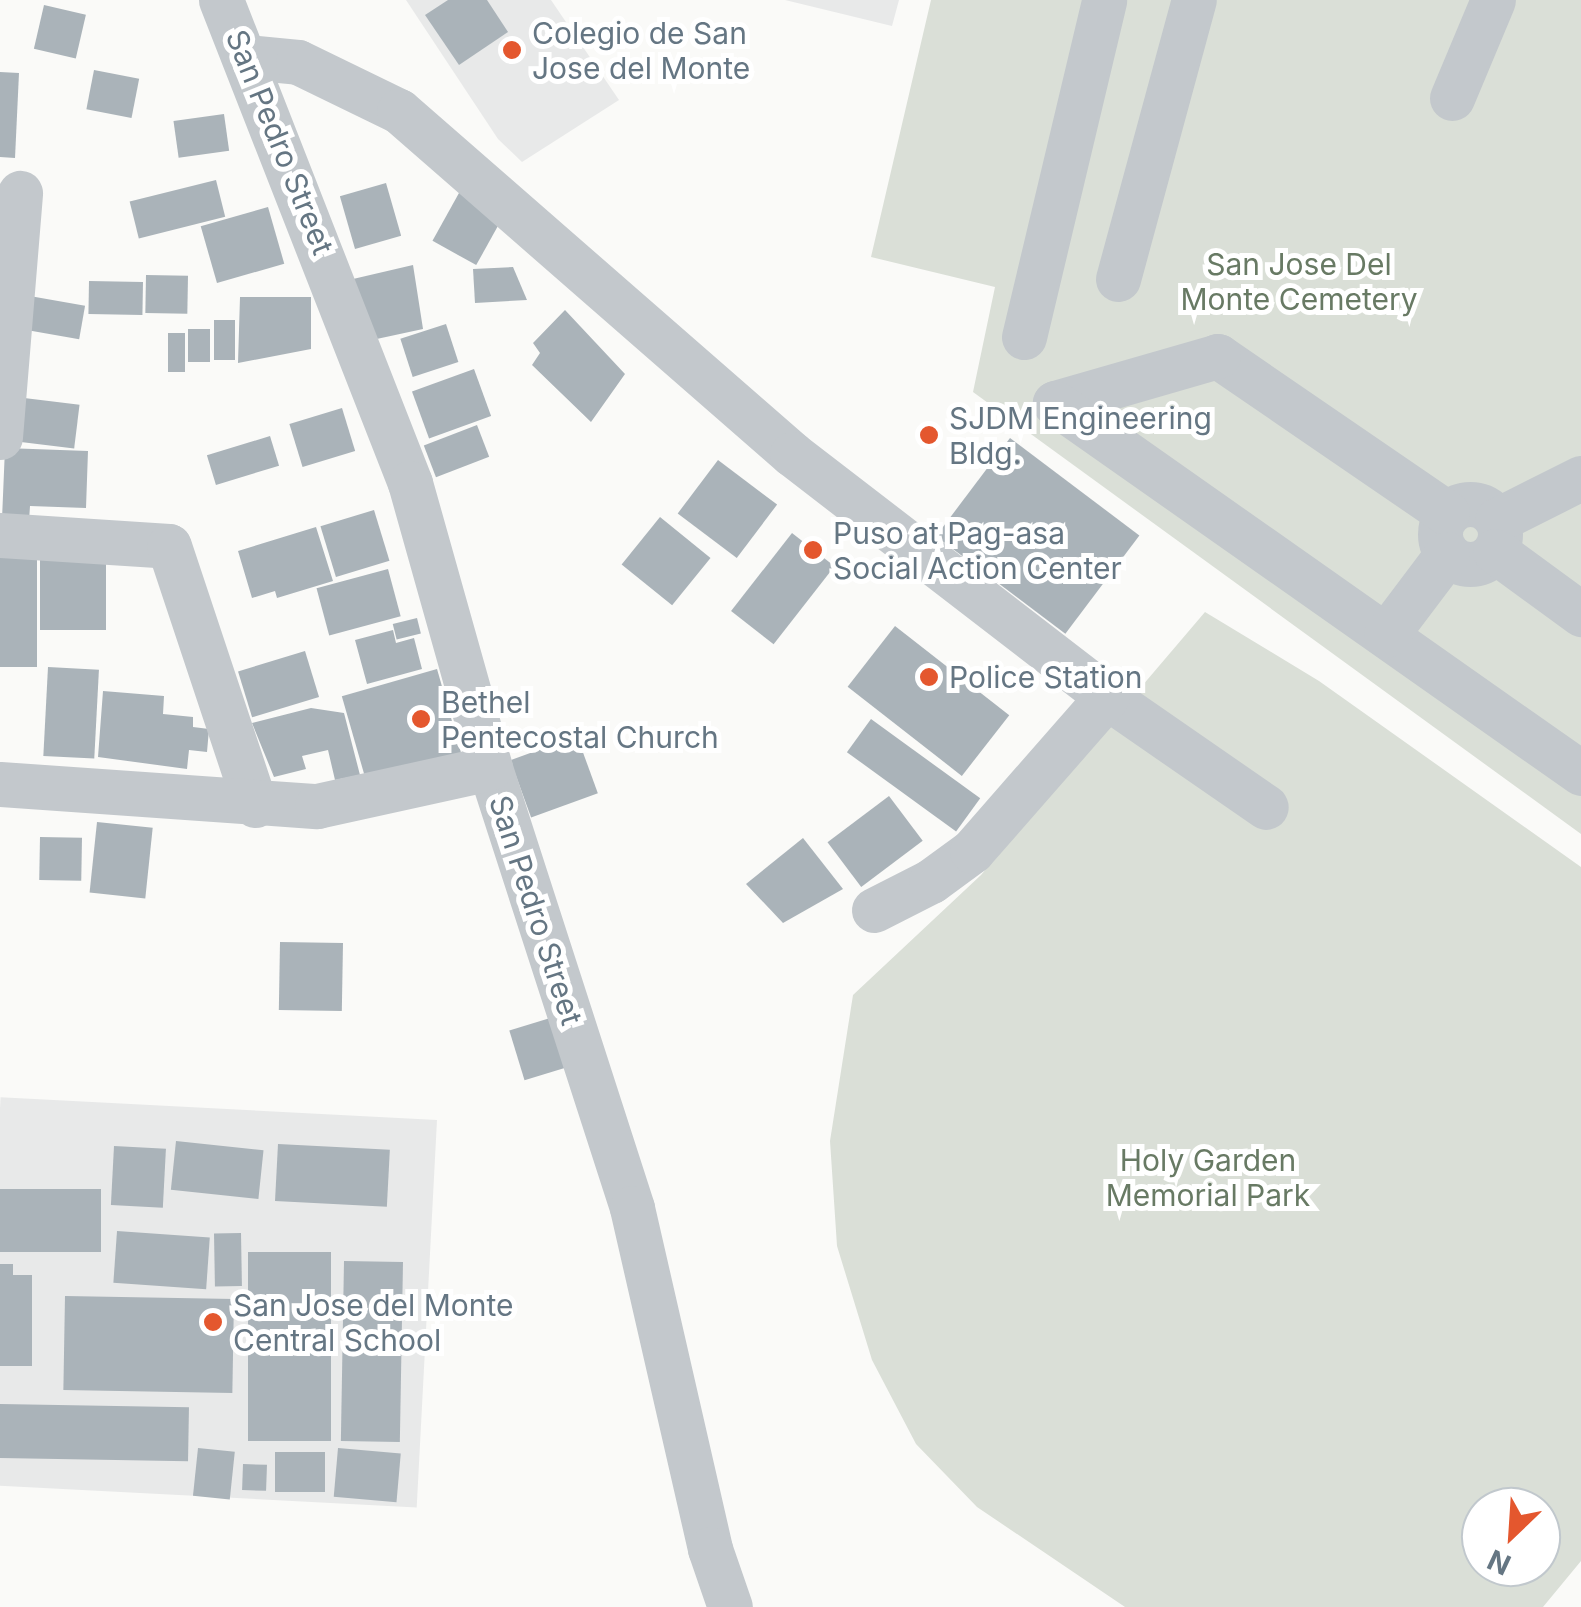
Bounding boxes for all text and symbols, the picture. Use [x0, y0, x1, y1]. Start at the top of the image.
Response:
place label: Colegio de San Jose del Monte [532, 15, 750, 86]
street label: San Pedro Street [219, 24, 341, 260]
marker: Colegio de San Jose del Monte [501, 39, 523, 61]
park label: San Jose Del Monte Cemetery [1180, 246, 1418, 316]
place label: SJDM Engineering Bldg. [949, 400, 1212, 470]
marker: SJDM Engineering Bldg. [918, 424, 940, 446]
place label: Puso at Pag-asa Social Action Center [833, 515, 1122, 586]
marker: Puso at Pag-asa Social Action Center [802, 539, 824, 561]
place label: Police Station [949, 659, 1142, 695]
marker: Police Station [918, 666, 940, 688]
place label: Bethel Pentecostal Church [441, 684, 719, 754]
marker: Bethel Pentecostal Church [410, 708, 432, 730]
street label: San Pedro Street [482, 791, 590, 1029]
park label: Holy Garden Memorial Park [1106, 1142, 1310, 1212]
place label: San Jose del Monte Central School [233, 1287, 514, 1358]
marker: San Jose del Monte Central School [202, 1311, 224, 1333]
north arrow [1461, 1487, 1561, 1587]
text: N [1482, 1542, 1516, 1582]

